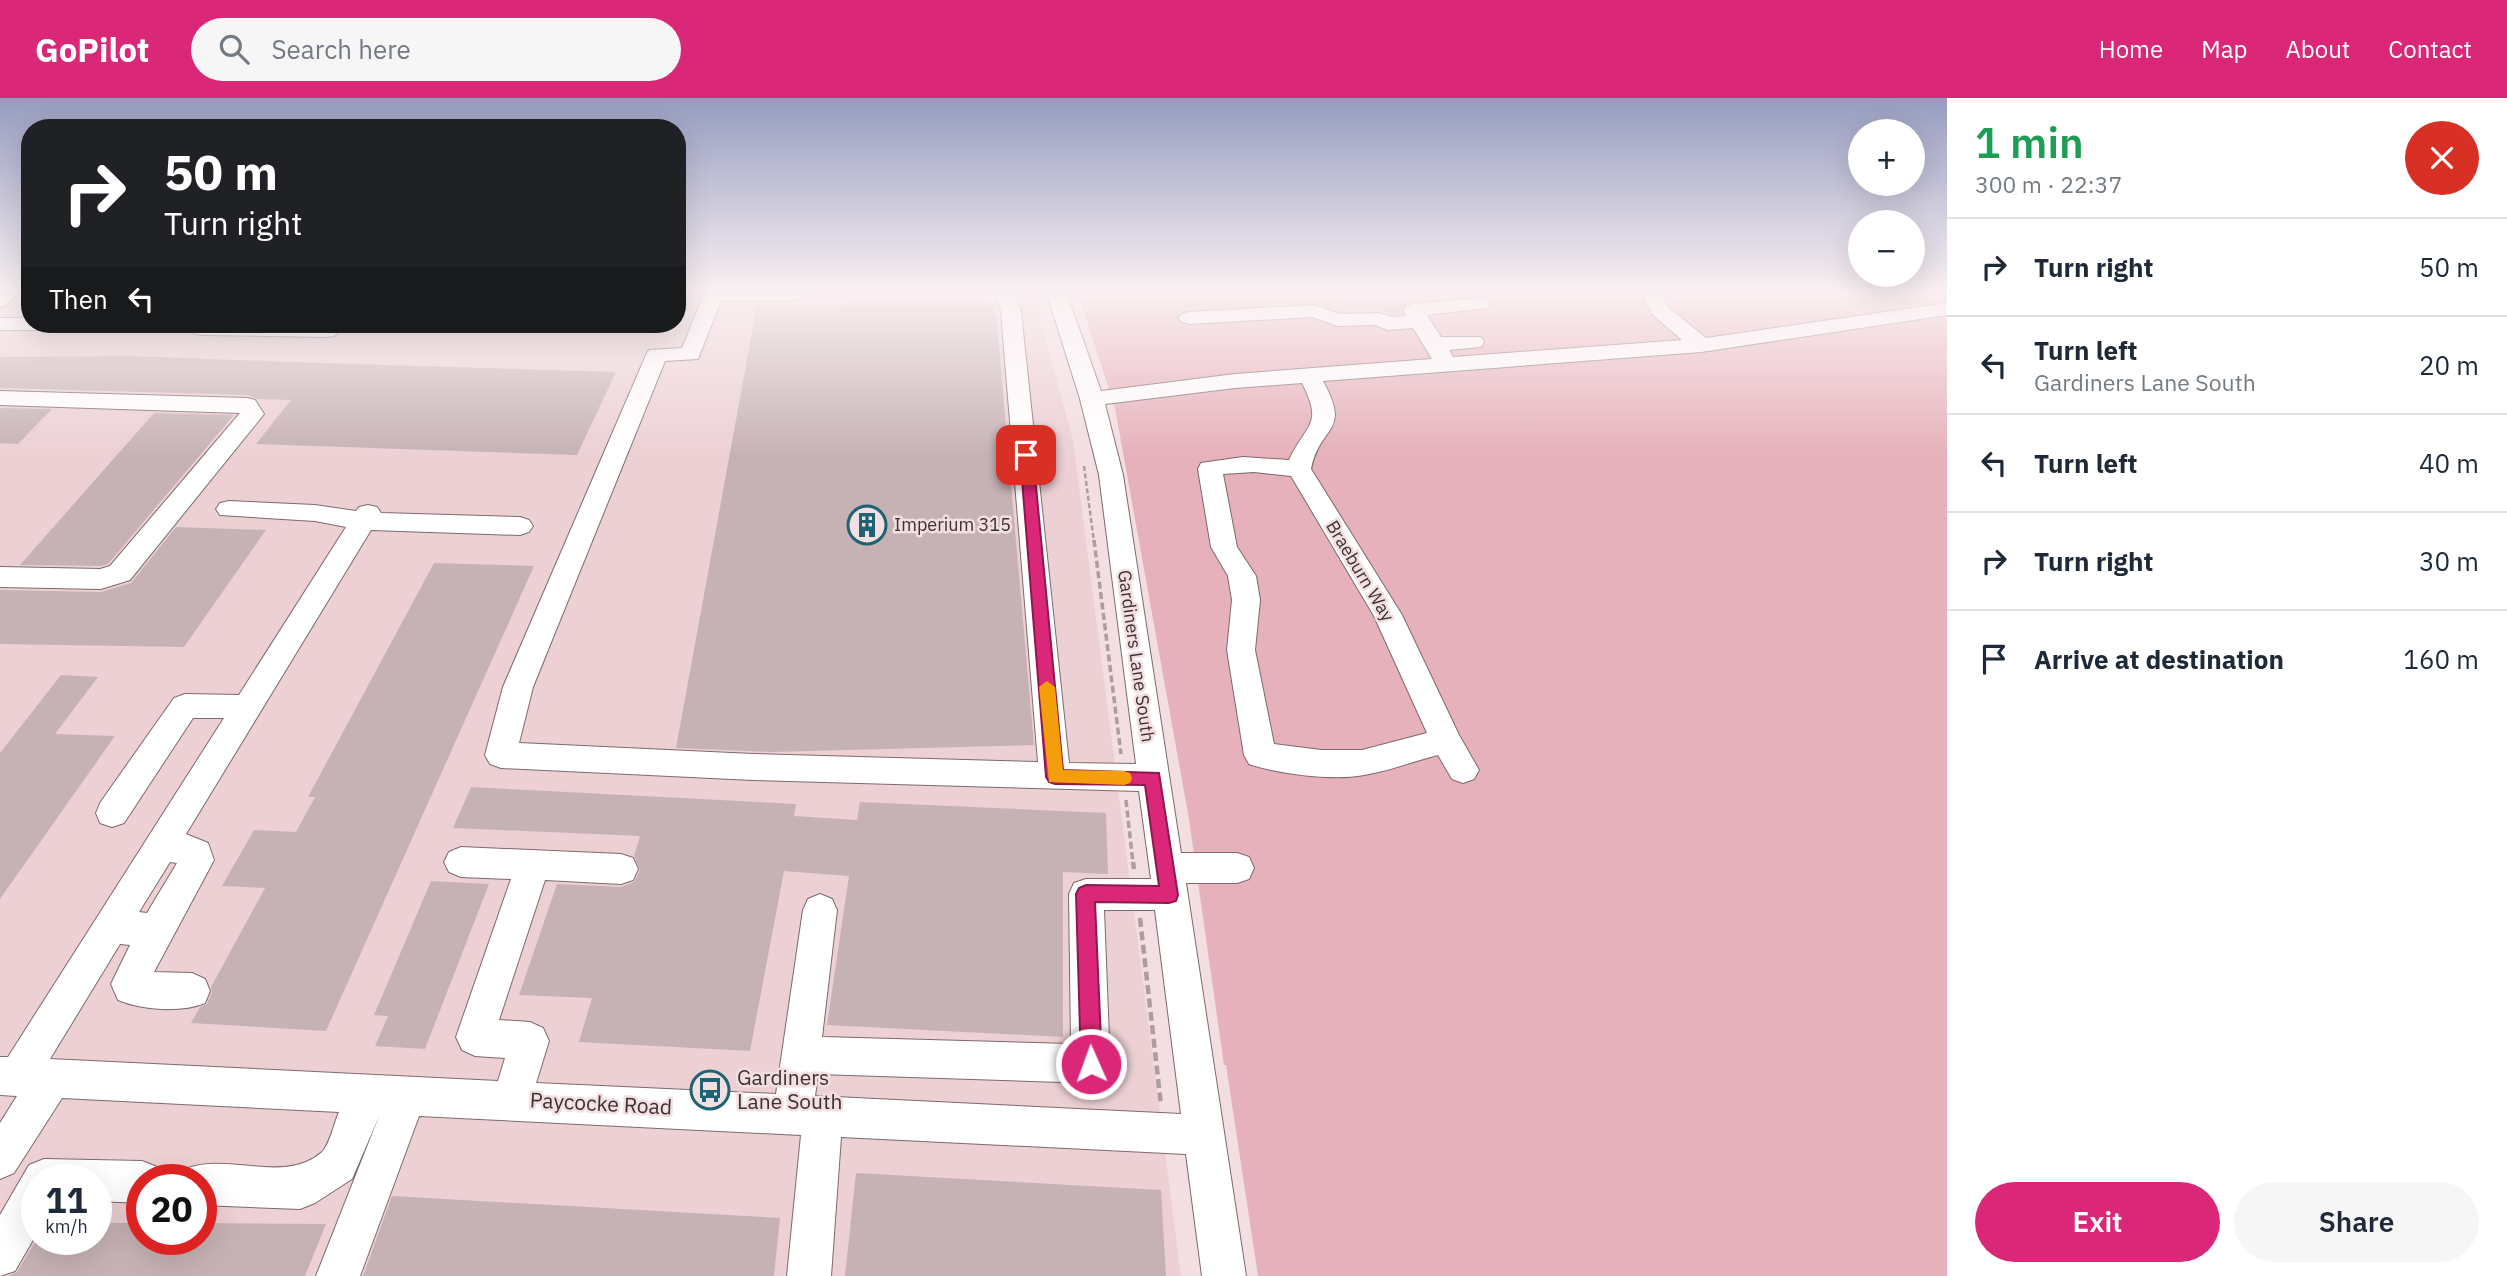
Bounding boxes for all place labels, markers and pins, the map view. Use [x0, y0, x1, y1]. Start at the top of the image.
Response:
pin [996, 425, 1056, 485]
building icon: Imperium 315 [846, 504, 888, 546]
place label: Imperium 315 [894, 513, 1011, 536]
place label: Gardiners Lane South [737, 1063, 842, 1115]
bus stop icon: Gardiners Lane South [689, 1069, 731, 1111]

